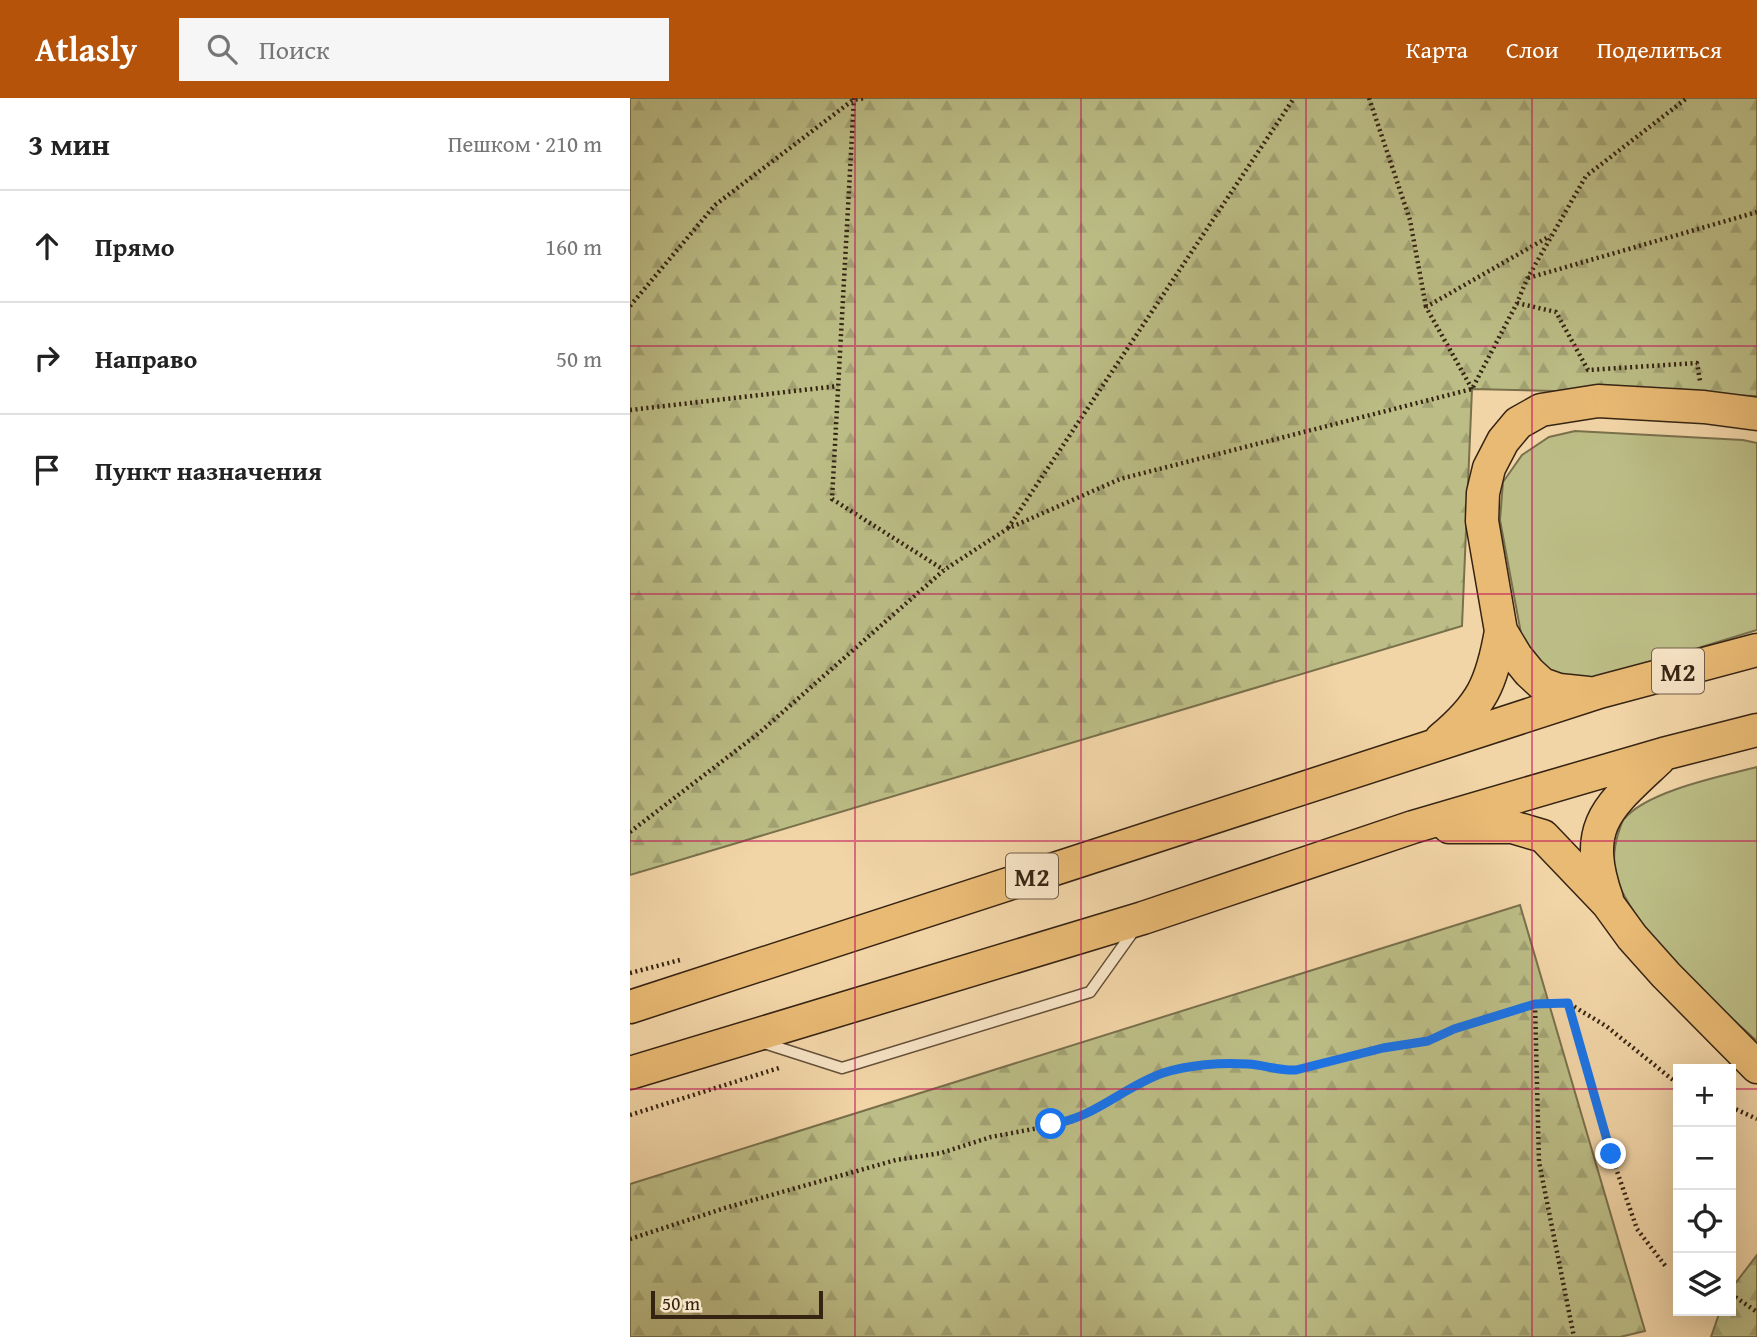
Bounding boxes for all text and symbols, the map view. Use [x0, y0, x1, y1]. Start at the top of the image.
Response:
search box [179, 18, 669, 81]
text: Atlasly [35, 25, 137, 73]
icon: search [203, 30, 241, 68]
text: Поиск [259, 30, 330, 69]
text: Карта [1406, 32, 1468, 67]
text: Слои [1506, 32, 1559, 67]
text: Поделиться [1597, 32, 1722, 67]
text: 3 мин [28, 122, 110, 166]
text: Пешком · 210 m [448, 127, 602, 160]
icon: ahead [28, 227, 66, 265]
text: Прямо [95, 227, 175, 266]
text: 160 m [545, 230, 602, 263]
icon: right [28, 339, 66, 377]
text: Направо [95, 339, 197, 378]
text: 50 m [556, 342, 602, 375]
icon: arrive [28, 451, 66, 489]
text: Пункт назначения [95, 451, 322, 490]
road number: М2 [1652, 649, 1704, 694]
road number: М2 [1006, 854, 1058, 898]
map controls [1673, 1064, 1736, 1316]
button: + [1673, 1064, 1736, 1127]
route start [1035, 1108, 1066, 1139]
button: − [1673, 1127, 1736, 1190]
route end [1595, 1138, 1626, 1169]
button: locate [1673, 1190, 1736, 1253]
button: layers [1673, 1253, 1736, 1316]
scale bar [651, 1288, 822, 1320]
text: 50 m [662, 1289, 700, 1317]

